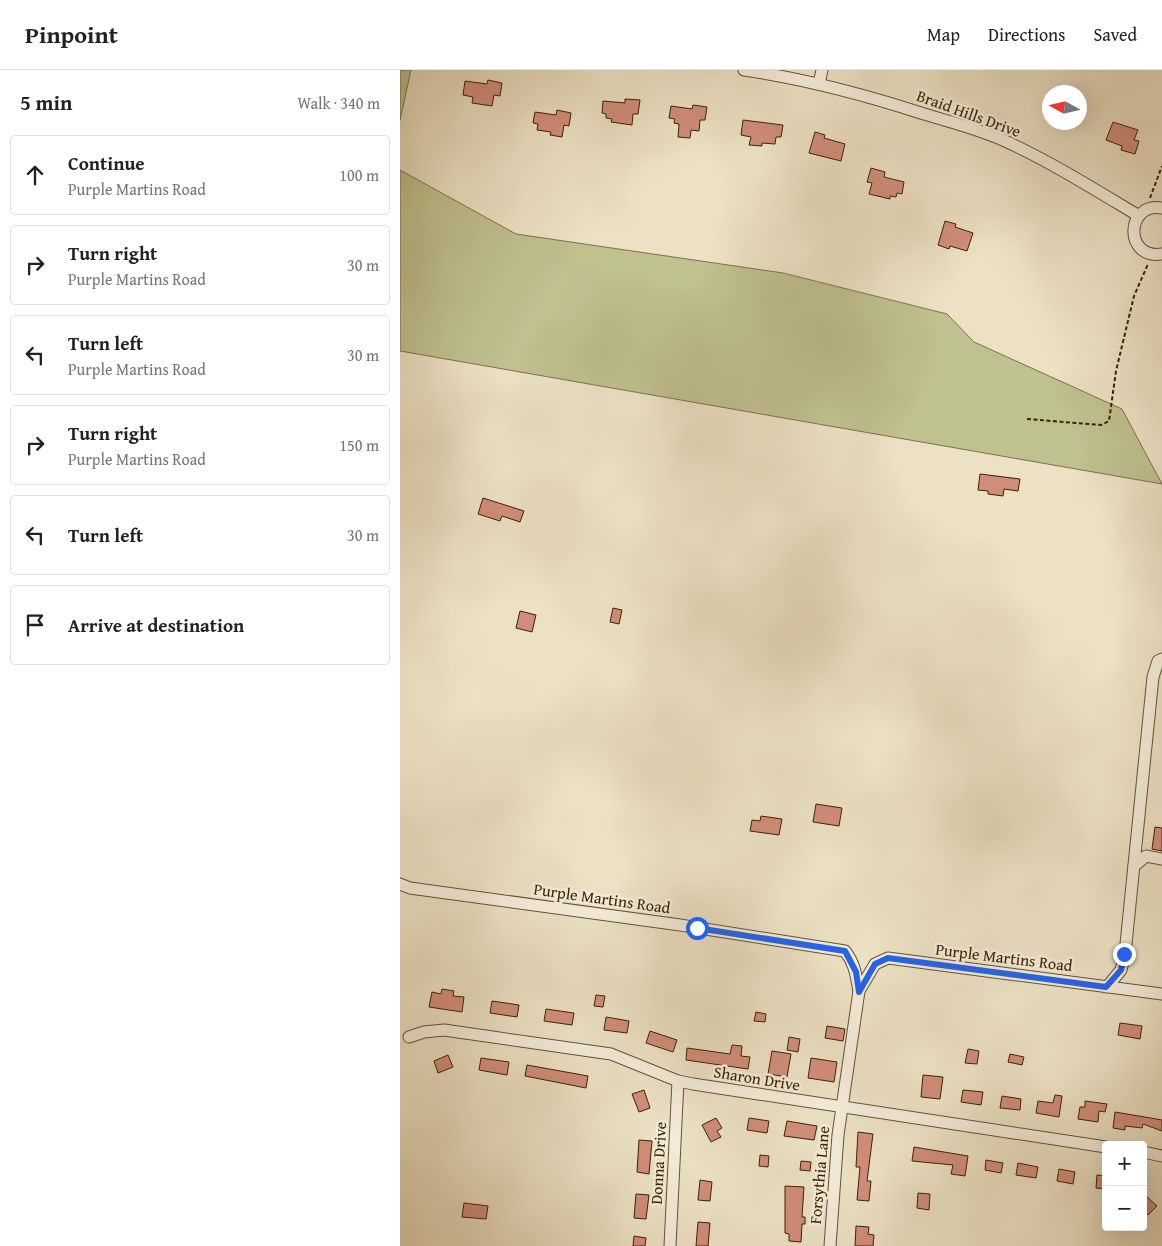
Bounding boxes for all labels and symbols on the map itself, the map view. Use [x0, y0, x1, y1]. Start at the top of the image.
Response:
street label: Braid Hills Drive [913, 83, 1025, 143]
north arrow [1042, 85, 1087, 130]
street label: Purple Martins Road [532, 877, 672, 920]
route start [686, 917, 709, 940]
street label: Purple Martins Road [934, 937, 1074, 977]
route end [1113, 943, 1136, 966]
street label: Sharon Drive [712, 1059, 802, 1097]
street label: Donna Drive [644, 1121, 672, 1205]
street label: Forsythia Lane [803, 1125, 835, 1225]

